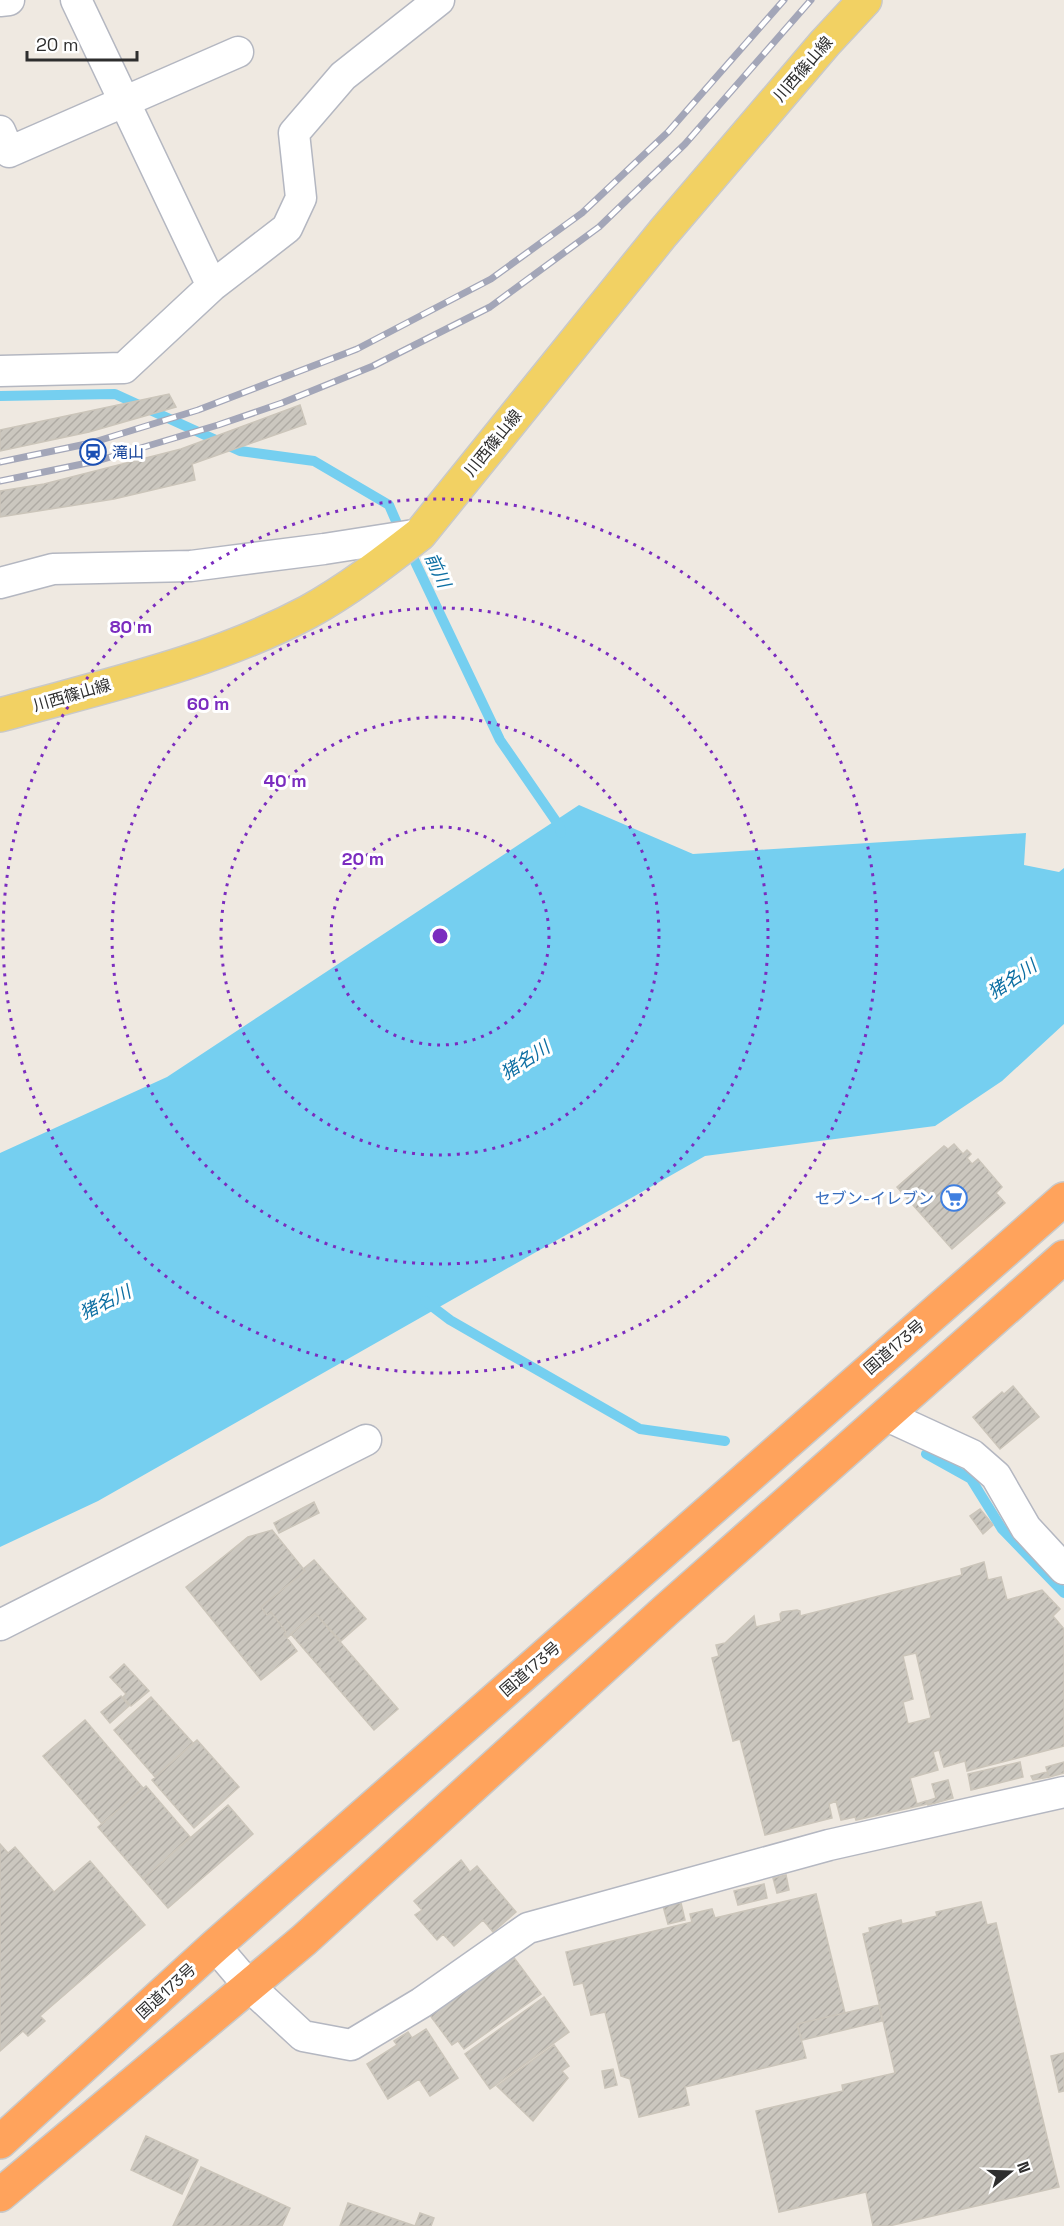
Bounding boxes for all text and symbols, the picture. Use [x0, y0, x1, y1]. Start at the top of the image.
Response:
scale bar [27, 24, 136, 62]
street label: 川西篠山線 [769, 32, 837, 106]
text: 20 m [36, 33, 79, 56]
street label: 川西篠山線 [460, 405, 526, 481]
station icon: 滝山 [78, 437, 108, 467]
place label: 滝山 [112, 442, 144, 463]
water label: 前川 [420, 549, 457, 593]
text: 80 m [110, 615, 152, 638]
street label: 川西篠山線 [31, 674, 113, 716]
text: 60 m [187, 692, 229, 715]
text: 40 m [263, 769, 307, 792]
text: 20 m [342, 847, 384, 870]
centre of rings [430, 926, 450, 946]
water label: 猪名川 [983, 953, 1042, 1004]
water label: 猪名川 [496, 1035, 556, 1084]
supermarket icon: セブン-イレブン [939, 1183, 969, 1213]
place label: セブン-イレブン [815, 1188, 934, 1209]
water label: 猪名川 [76, 1279, 136, 1324]
street label: 国道173号 [859, 1315, 929, 1379]
street label: 国道173号 [495, 1637, 565, 1701]
street label: 国道173号 [132, 1959, 200, 2023]
north arrow [980, 2142, 1040, 2202]
text: N [1012, 2159, 1035, 2176]

